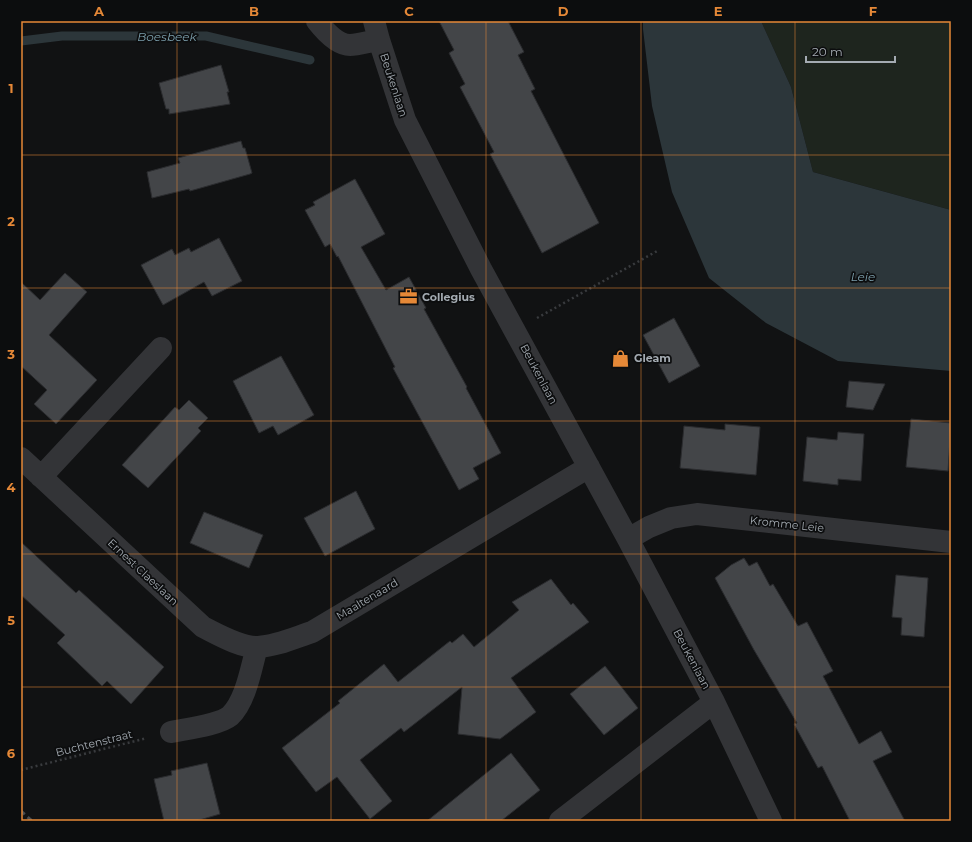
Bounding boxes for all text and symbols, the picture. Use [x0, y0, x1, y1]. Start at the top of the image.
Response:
text: A [93, 3, 105, 19]
text: B [249, 3, 259, 19]
text: C [404, 3, 414, 19]
text: D [558, 3, 569, 19]
text: E [714, 3, 723, 19]
text: F [869, 3, 877, 19]
water label: Boesbeek [137, 29, 198, 44]
scale bar [806, 38, 895, 64]
text: 20 m [812, 44, 843, 59]
street label: Beukenlaan [377, 51, 411, 119]
text: 1 [8, 80, 14, 96]
text: 2 [7, 213, 15, 229]
water label: Leie [851, 269, 875, 284]
office icon: Collegius [399, 287, 419, 307]
place label: Collegius [422, 290, 475, 304]
street label: Beukenlaan [517, 342, 561, 406]
text: 3 [6, 346, 15, 362]
shop icon: Gleam [611, 348, 631, 368]
place label: Gleam [634, 351, 671, 365]
text: 4 [7, 479, 16, 495]
street label: Kromme Leie [749, 513, 825, 535]
street label: Ernest Claeslaan [105, 536, 181, 608]
street label: Maaltenaard [334, 575, 400, 623]
text: 5 [7, 612, 15, 628]
street label: Beukenlaan [670, 627, 714, 691]
street label: Buchtenstraat [54, 727, 134, 759]
text: 6 [7, 745, 16, 761]

